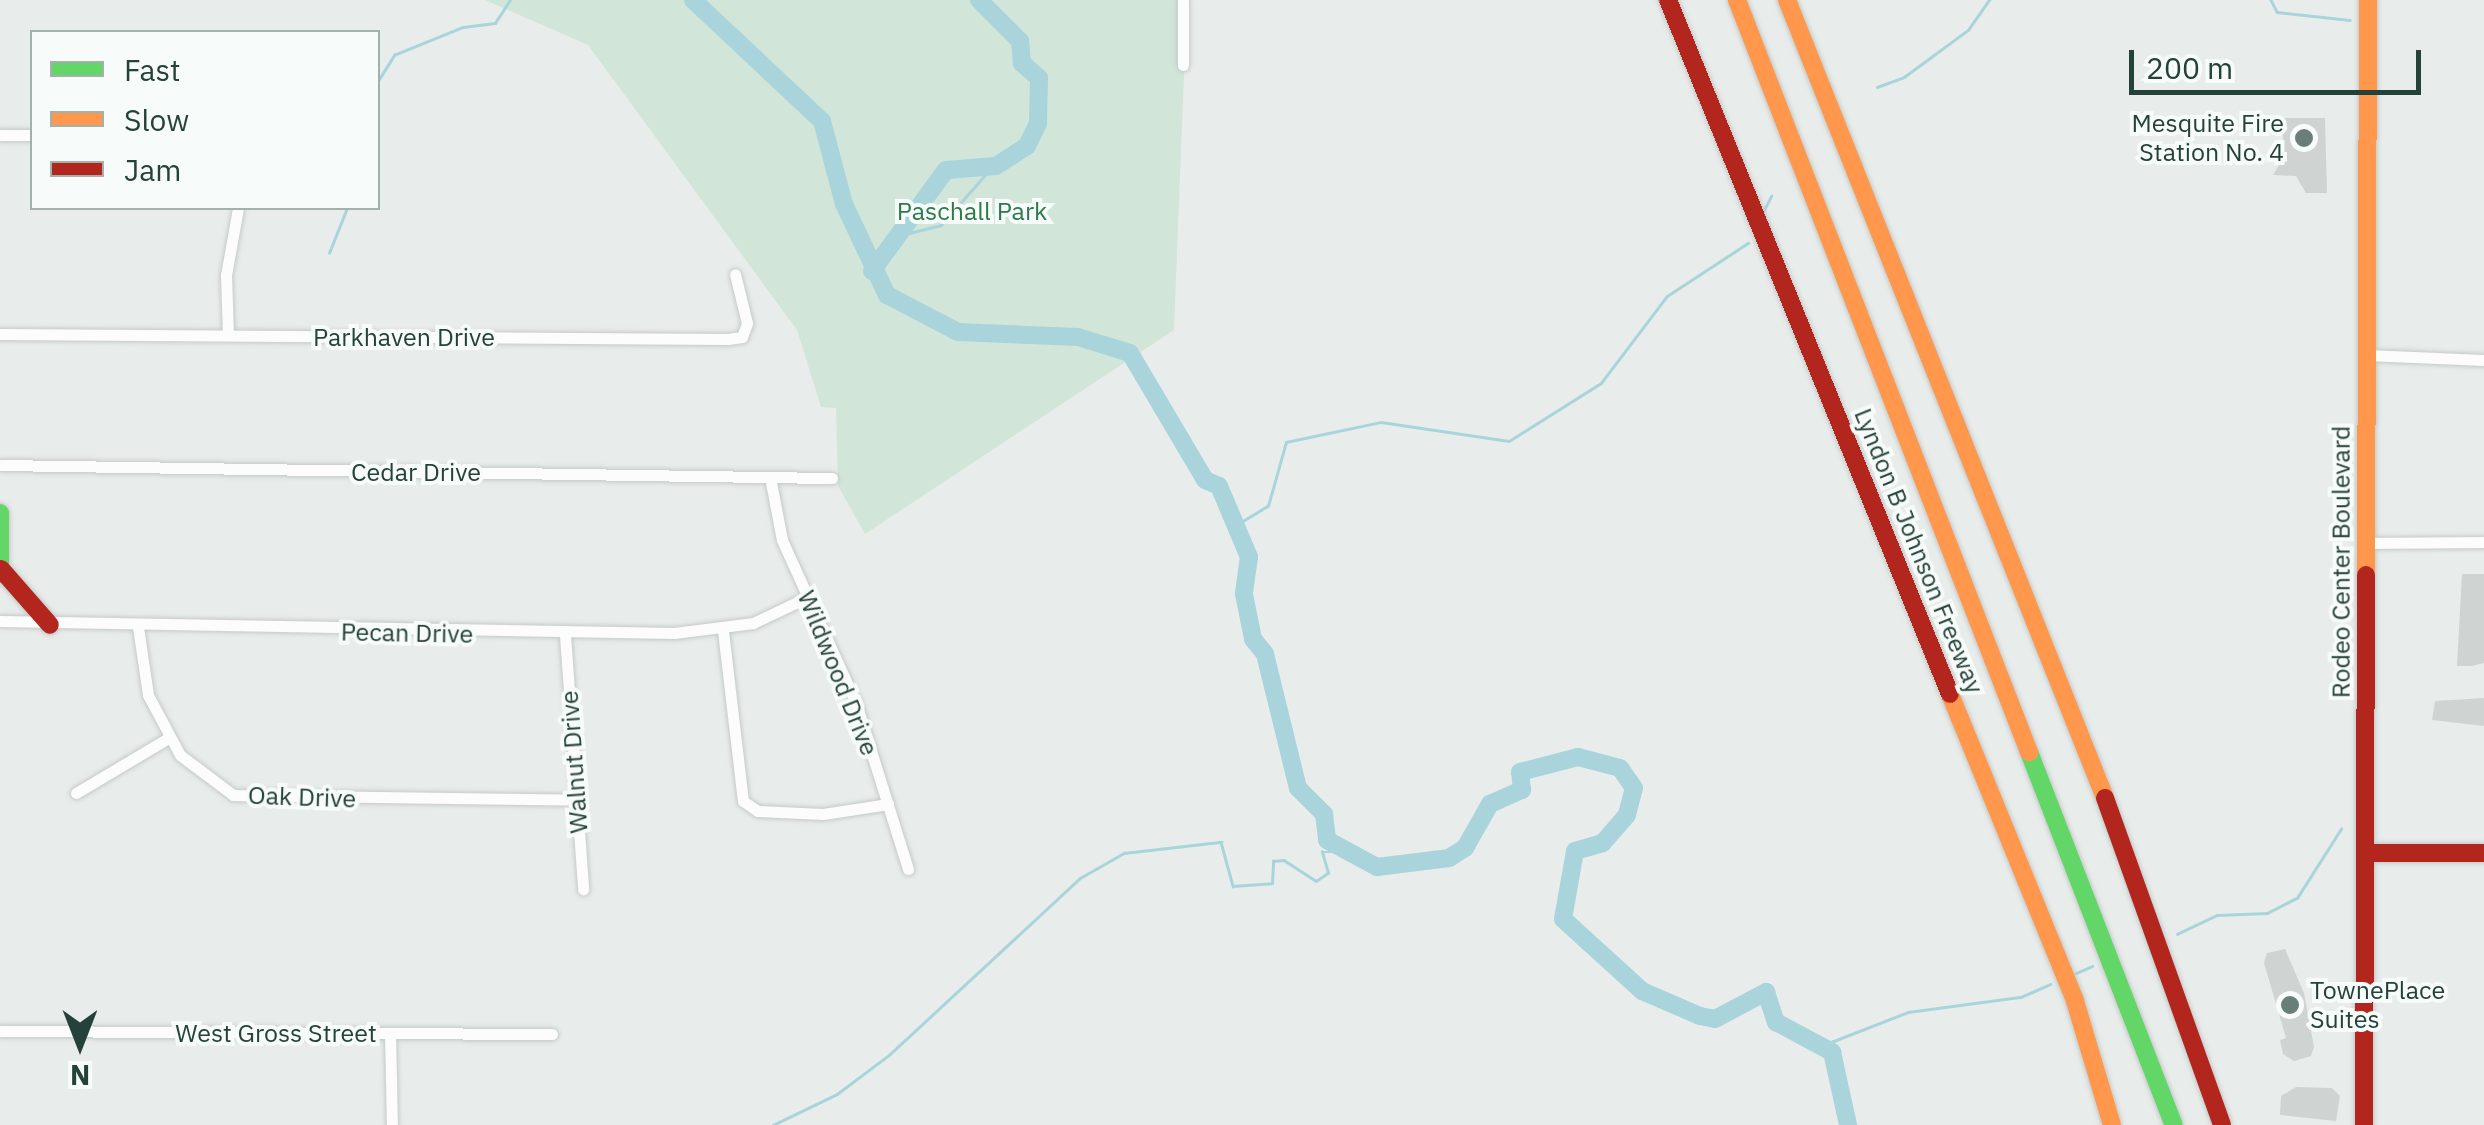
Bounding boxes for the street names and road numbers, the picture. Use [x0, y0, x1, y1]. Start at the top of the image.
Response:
street label: Parkhaven Drive [313, 322, 495, 352]
street label: Lyndon B Johnson Freeway [1848, 404, 1990, 698]
street label: Rodeo Center Boulevard [2326, 426, 2356, 698]
street label: Cedar Drive [351, 457, 481, 487]
street label: Wildwood Drive [791, 586, 885, 760]
street label: Pecan Drive [341, 617, 473, 649]
street label: Walnut Drive [554, 689, 594, 835]
street label: Oak Drive [247, 780, 357, 814]
street label: West Gross Street [175, 1018, 377, 1048]

